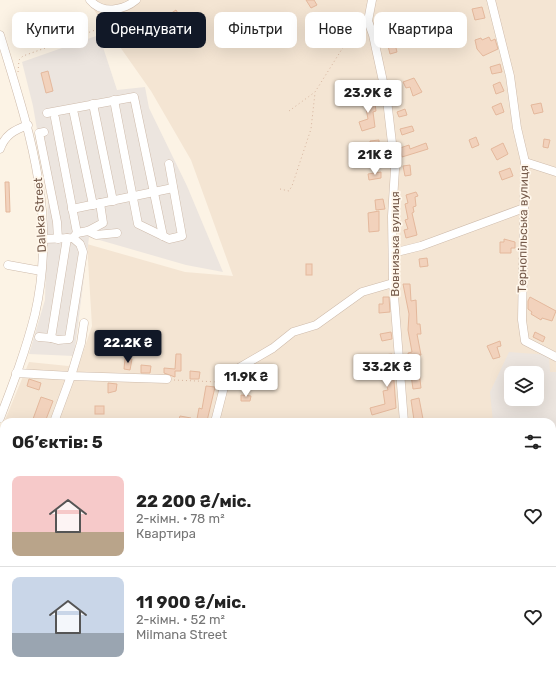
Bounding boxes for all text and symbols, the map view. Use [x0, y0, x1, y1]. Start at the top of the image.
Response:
chip: Купити [12, 12, 88, 48]
chip: Орендувати [96, 12, 206, 48]
chip: Фільтри [214, 12, 297, 48]
chip: Нове [305, 12, 366, 48]
chip: Квартира [374, 12, 467, 48]
pin: 23.9K ₴ [331, 80, 405, 114]
text: 23.9K ₴ [344, 85, 392, 100]
pin: 21K ₴ [347, 142, 403, 176]
text: 21K ₴ [357, 147, 393, 162]
street label: Тернопільська вулиця [515, 165, 531, 293]
street label: Daleka Street [31, 177, 49, 253]
street label: Вовнизька вулиця [388, 191, 402, 297]
pin: 22.2K ₴ [91, 330, 165, 364]
text: 22.2K ₴ [103, 335, 153, 350]
pin: 33.2K ₴ [350, 354, 424, 388]
text: 33.2K ₴ [362, 359, 412, 374]
pin: 11.9K ₴ [209, 364, 283, 398]
map controls [504, 366, 544, 406]
button: layers [504, 366, 544, 406]
text: 11.9K ₴ [224, 369, 268, 384]
icon: filters [522, 431, 544, 453]
text: Об’єктів: 5 [12, 432, 103, 452]
text: 22 200 ₴/міс. [136, 491, 251, 511]
icon: home [44, 492, 92, 540]
icon: heart [522, 505, 544, 527]
text: 2-кімн. · 78 m² [136, 511, 225, 526]
text: Квартира [136, 526, 196, 541]
text: 11 900 ₴/міс. [136, 592, 246, 612]
icon: home [44, 593, 92, 641]
icon: heart [522, 606, 544, 628]
text: 2-кімн. · 52 m² [136, 612, 225, 627]
text: Milmana Street [136, 627, 227, 642]

